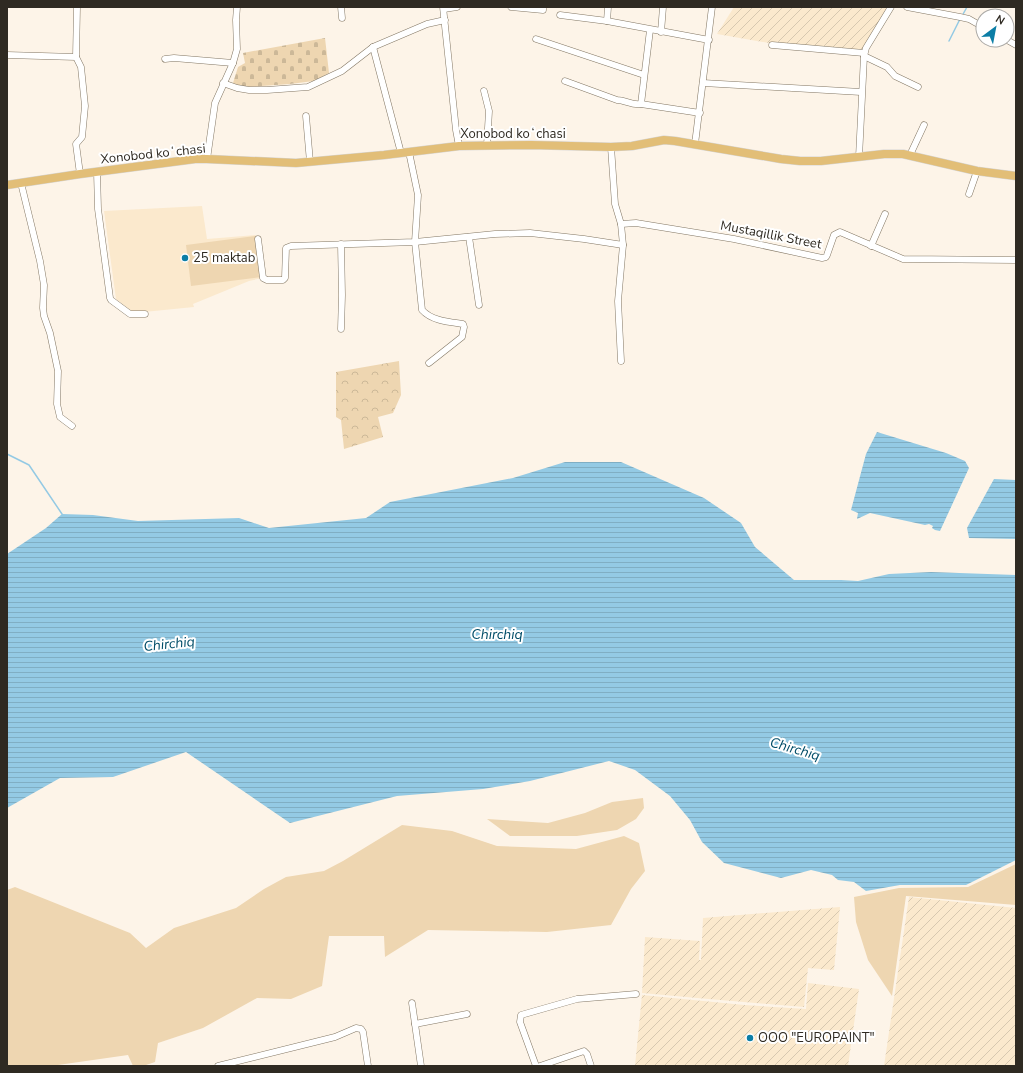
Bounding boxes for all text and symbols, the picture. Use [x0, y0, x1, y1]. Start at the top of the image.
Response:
north arrow [975, 8, 1015, 48]
text: N [993, 11, 1008, 28]
street label: Xonobod koʻchasi [460, 125, 566, 143]
street label: Xonobod koʻchasi [100, 140, 206, 168]
street label: Mustaqillik Street [719, 216, 824, 254]
place label: 25 maktab [193, 249, 255, 267]
marker: 25 maktab [180, 253, 190, 263]
water label: Chirchiq [471, 625, 523, 644]
water label: Chirchiq [142, 632, 196, 656]
water label: Chirchiq [768, 733, 822, 765]
place label: OOO "EUROPAINT" [758, 1029, 875, 1047]
marker: OOO "EUROPAINT" [745, 1033, 755, 1043]

